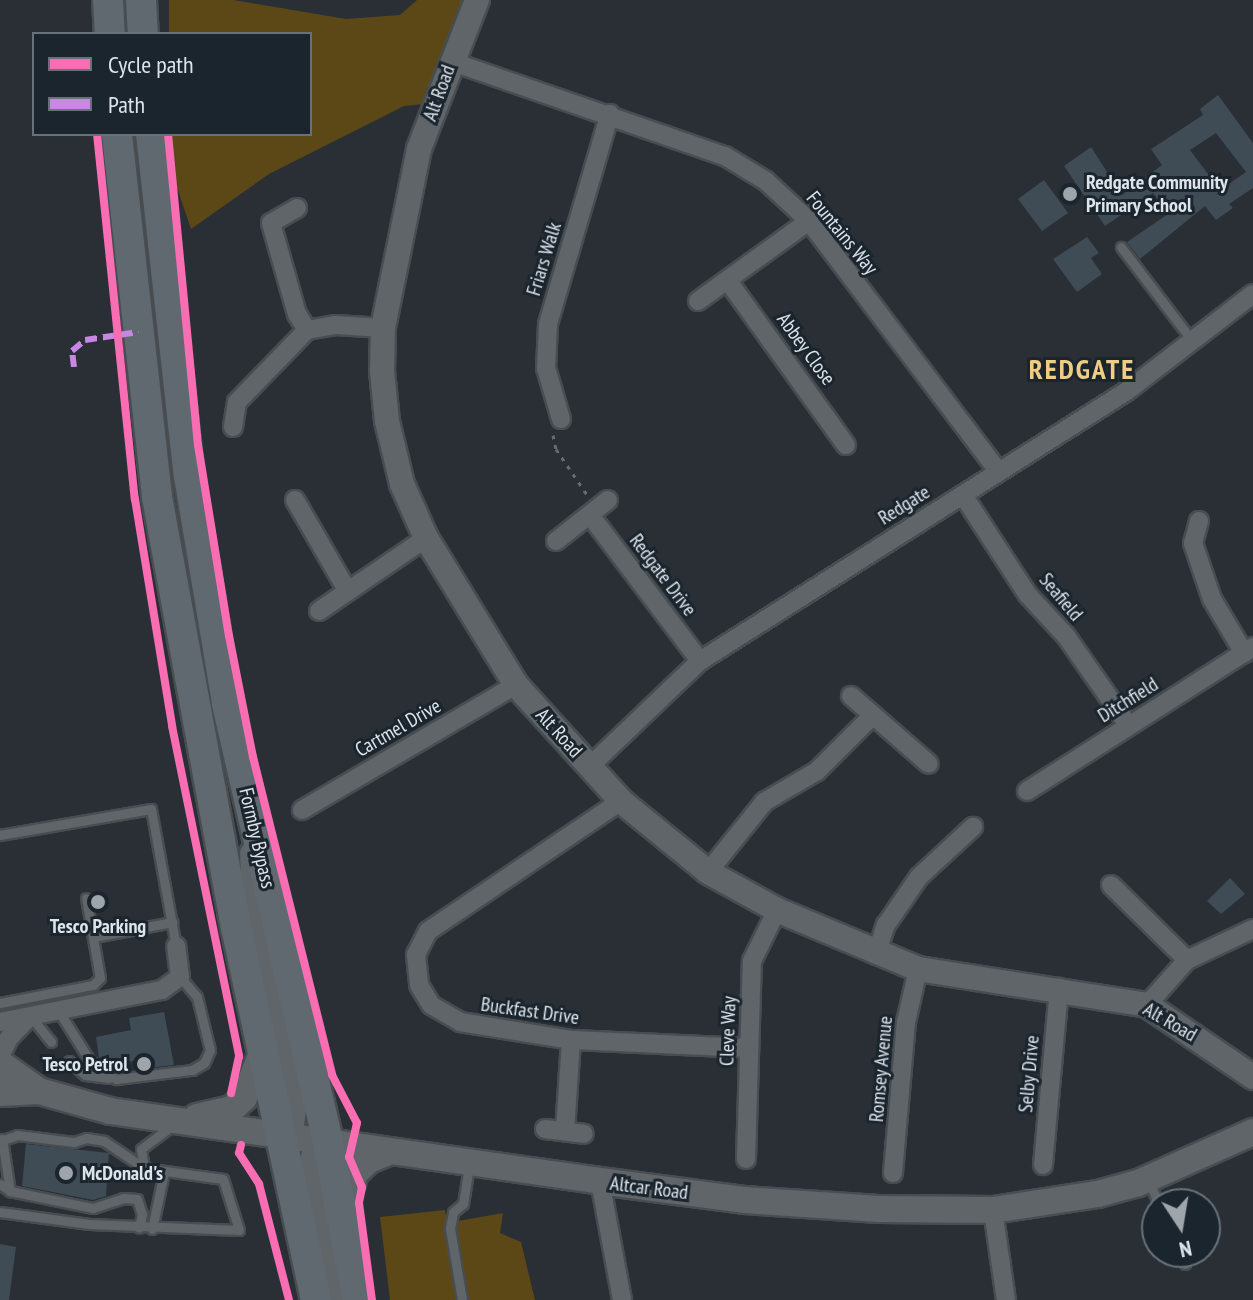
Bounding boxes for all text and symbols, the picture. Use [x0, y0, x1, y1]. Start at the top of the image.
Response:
legend [32, 32, 312, 136]
text: Cycle path [108, 49, 194, 80]
street label: Alt Road [418, 62, 460, 124]
text: Path [108, 89, 145, 120]
place label: Redgate Community Primary School [1086, 170, 1228, 217]
marker: Redgate Community Primary School [1061, 185, 1079, 203]
street label: Fountains Way [801, 186, 883, 280]
street label: Friars Walk [521, 219, 567, 299]
street label: Abbey Close [772, 308, 840, 390]
district label: REDGATE [1029, 352, 1135, 386]
street label: Redgate [874, 480, 934, 530]
street label: Redgate Drive [624, 529, 702, 621]
street label: Seafield [1034, 568, 1088, 626]
street label: Ditchfield [1093, 672, 1163, 728]
street label: Cartmel Drive [351, 694, 445, 762]
street label: Alt Road [531, 703, 587, 763]
street label: Formby Bypass [234, 785, 280, 891]
marker: Tesco Parking [89, 893, 107, 911]
place label: Tesco Parking [50, 914, 146, 938]
street label: Buckfast Drive [479, 992, 581, 1030]
street label: Cleve Way [715, 995, 741, 1067]
street label: Alt Road [1139, 997, 1201, 1047]
street label: Romsey Avenue [864, 1014, 898, 1124]
street label: Selby Drive [1014, 1034, 1044, 1114]
place label: Tesco Petrol [42, 1052, 128, 1076]
marker: Tesco Petrol [135, 1055, 153, 1073]
place label: McDonald's [82, 1161, 163, 1185]
marker: McDonald's [57, 1164, 75, 1182]
street label: Altcar Road [609, 1171, 689, 1205]
north arrow [1141, 1188, 1221, 1268]
text: N [1177, 1235, 1194, 1264]

